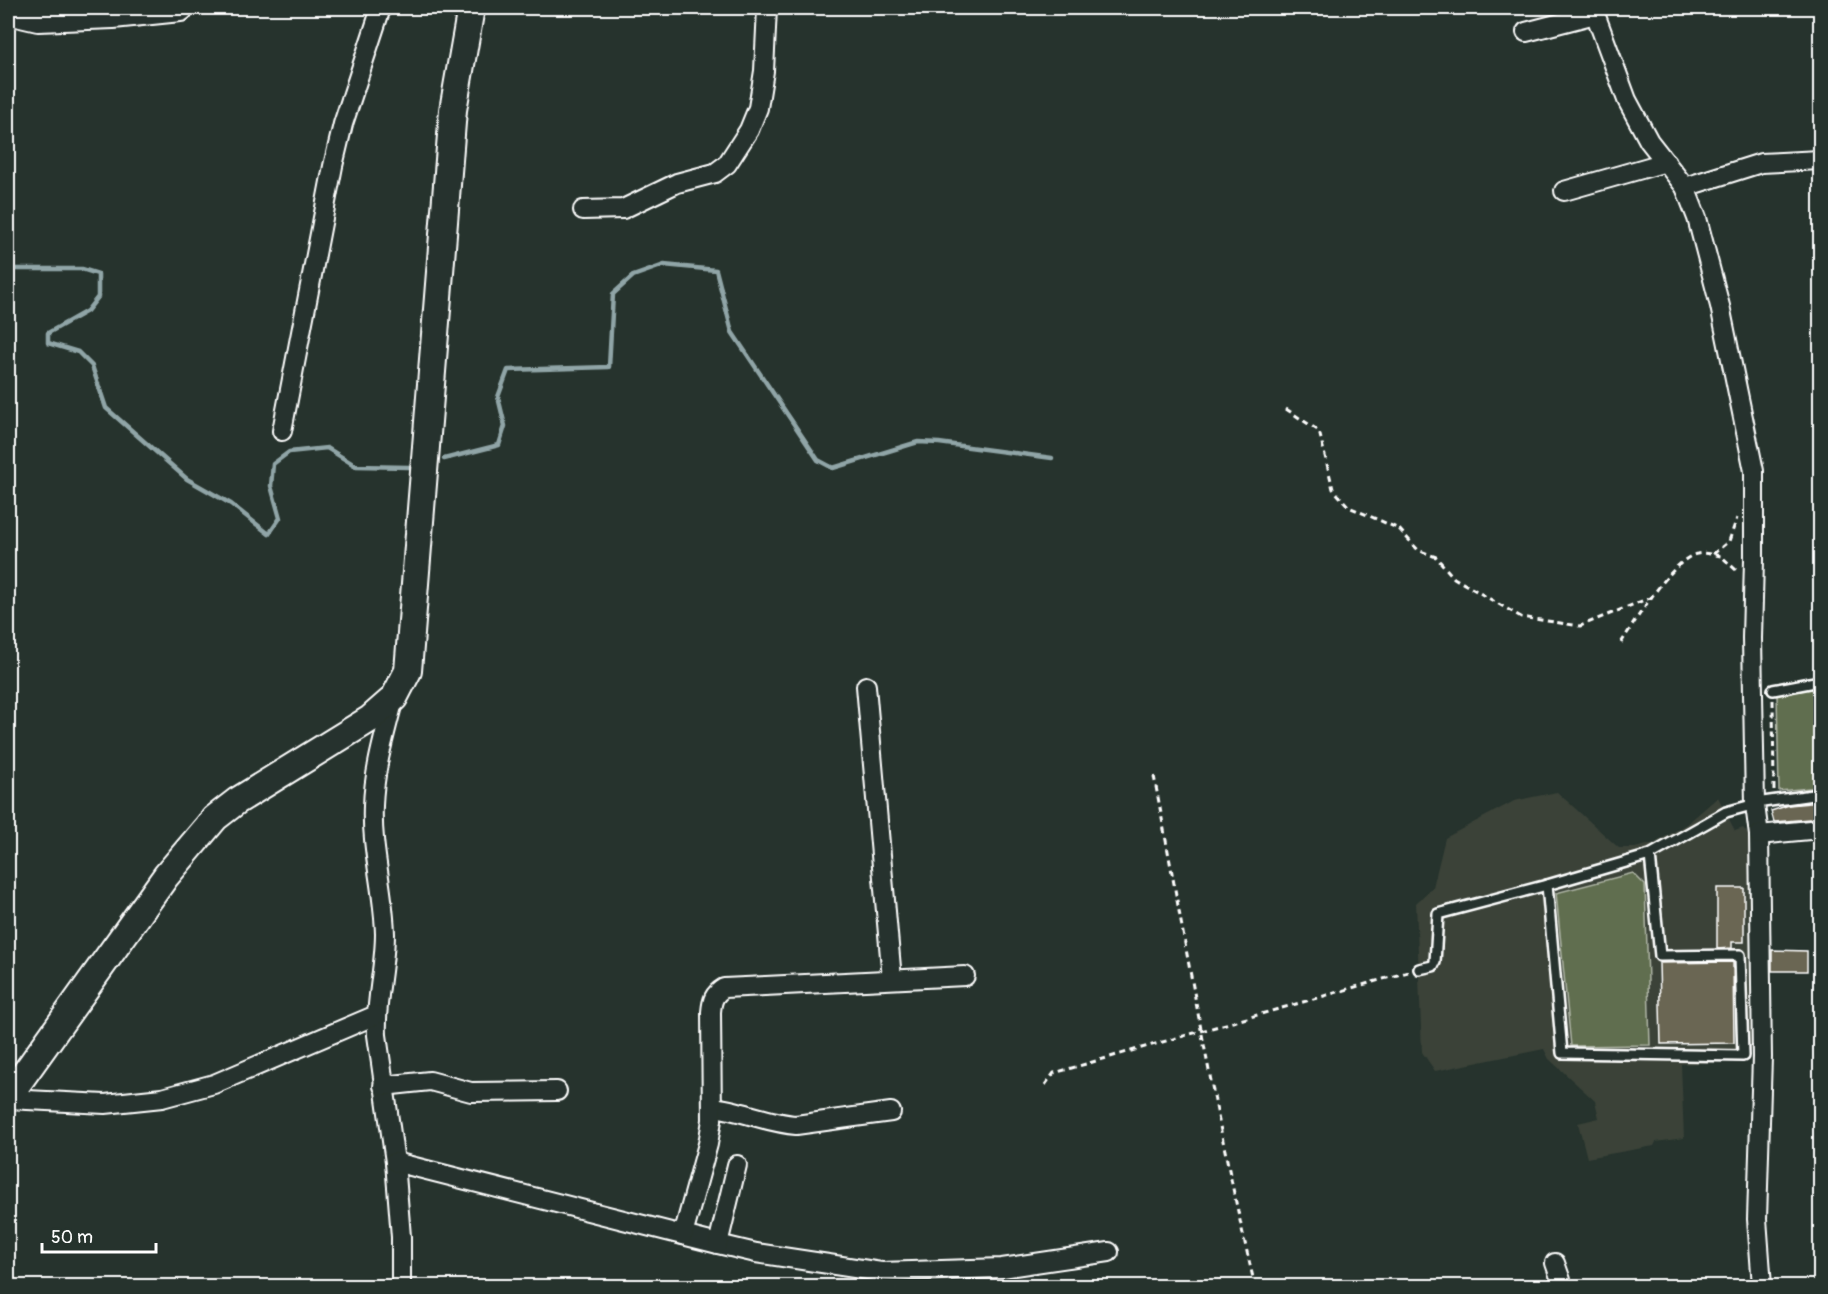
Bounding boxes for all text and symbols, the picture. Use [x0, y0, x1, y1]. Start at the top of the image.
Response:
scale bar [42, 1216, 156, 1254]
text: 50 m [51, 1226, 93, 1249]

